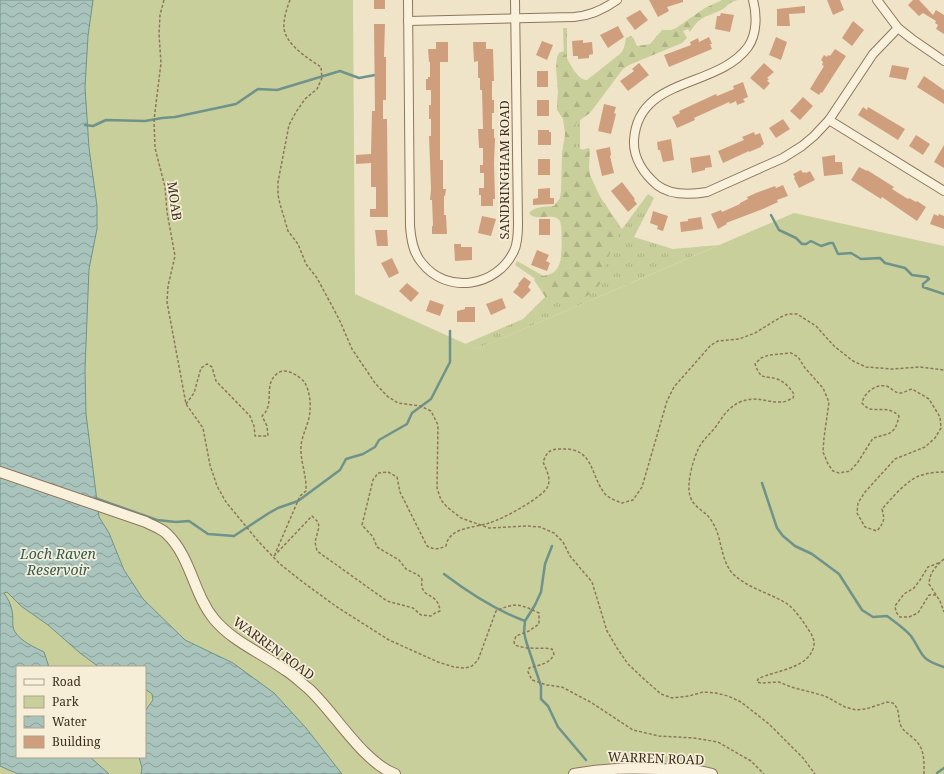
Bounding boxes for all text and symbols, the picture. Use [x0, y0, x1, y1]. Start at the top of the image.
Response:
street label: SANDRINGHAM ROAD [495, 100, 513, 240]
street label: MOAB [163, 180, 187, 222]
water label: Loch Raven Reservoir [19, 544, 97, 579]
street label: WARREN ROAD [230, 612, 318, 684]
legend [16, 666, 146, 758]
text: Road [52, 673, 82, 690]
text: Park [52, 693, 80, 710]
text: Water [52, 713, 87, 730]
text: Building [52, 733, 101, 750]
street label: WARREN ROAD [607, 747, 705, 769]

